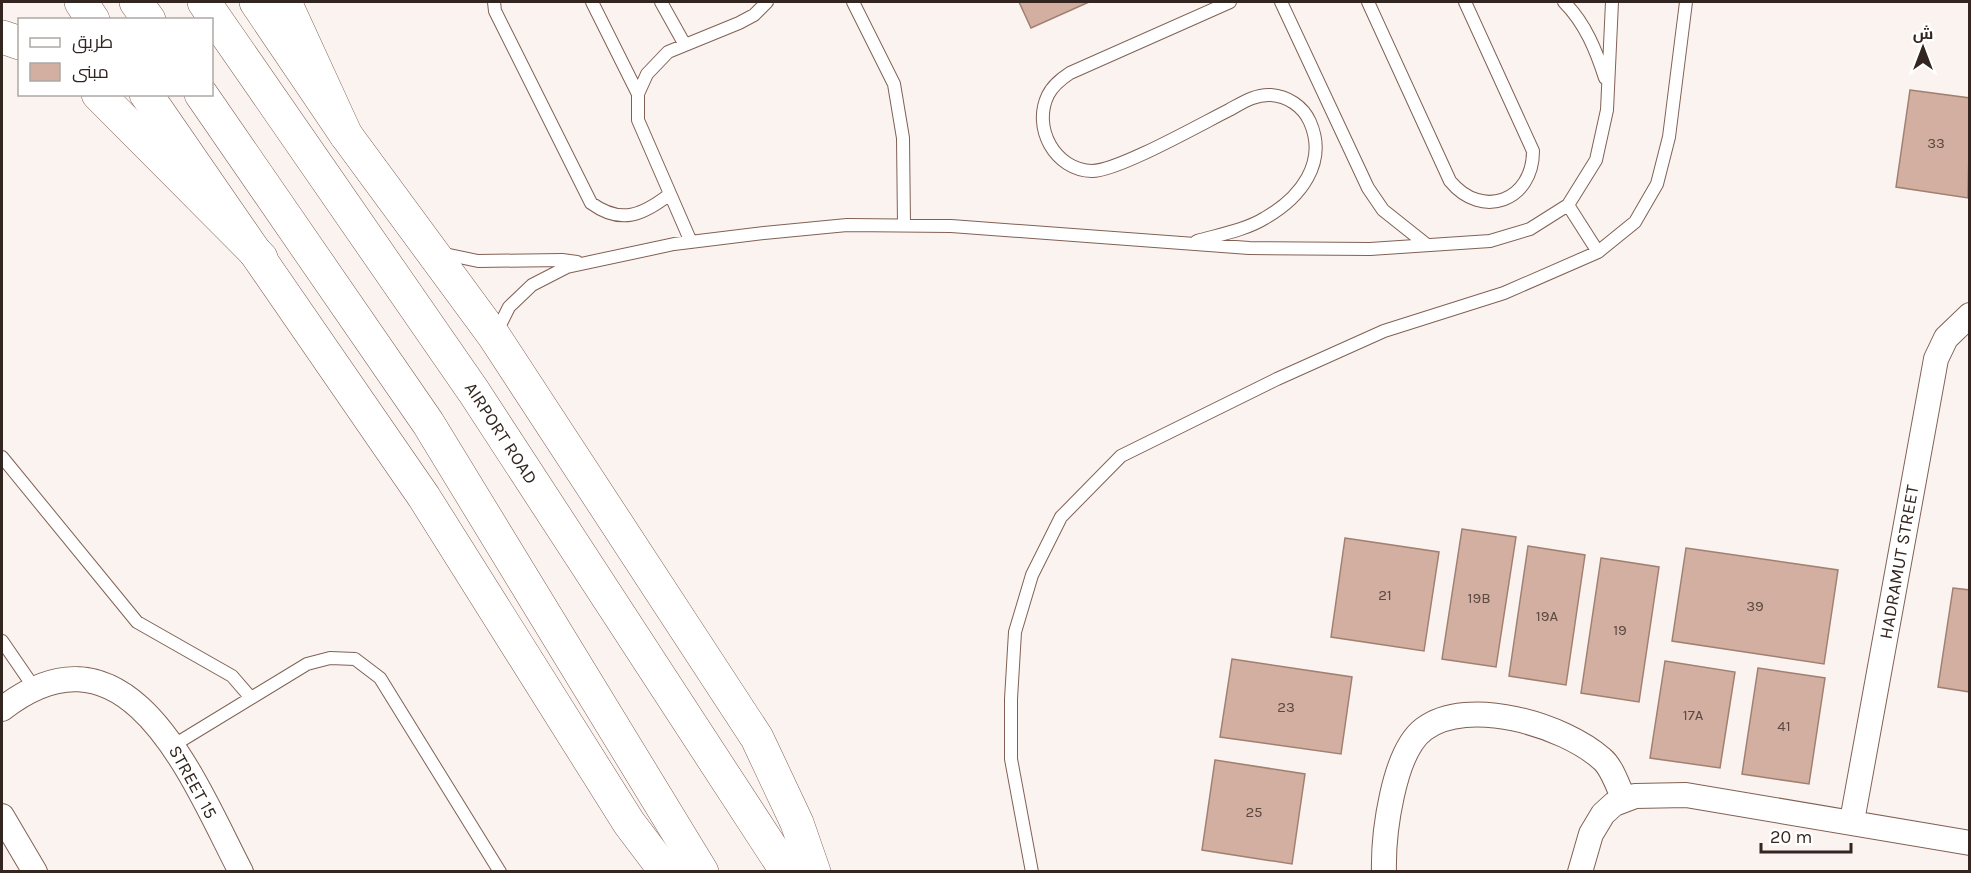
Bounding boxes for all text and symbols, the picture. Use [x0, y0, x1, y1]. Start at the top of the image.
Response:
legend [18, 18, 213, 96]
north arrow [1893, 18, 1953, 78]
text: ش [1913, 24, 1933, 43]
text: طريق [72, 31, 113, 54]
text: مبنى [72, 61, 109, 83]
house number: 33 [1927, 134, 1945, 152]
street label: AIRPORT ROAD [460, 378, 542, 488]
street label: HADRAMUT STREET [1875, 483, 1923, 641]
house number: 21 [1378, 586, 1392, 604]
house number: 19B [1468, 589, 1490, 607]
house number: 39 [1746, 597, 1764, 615]
house number: 19A [1536, 607, 1559, 625]
house number: 19 [1613, 621, 1627, 639]
house number: 23 [1277, 698, 1295, 716]
house number: 17A [1683, 706, 1704, 724]
house number: 41 [1777, 717, 1791, 735]
street label: STREET 15 [164, 741, 222, 823]
house number: 25 [1245, 803, 1263, 821]
scale bar [1761, 816, 1851, 854]
text: 20 m [1770, 826, 1812, 848]

